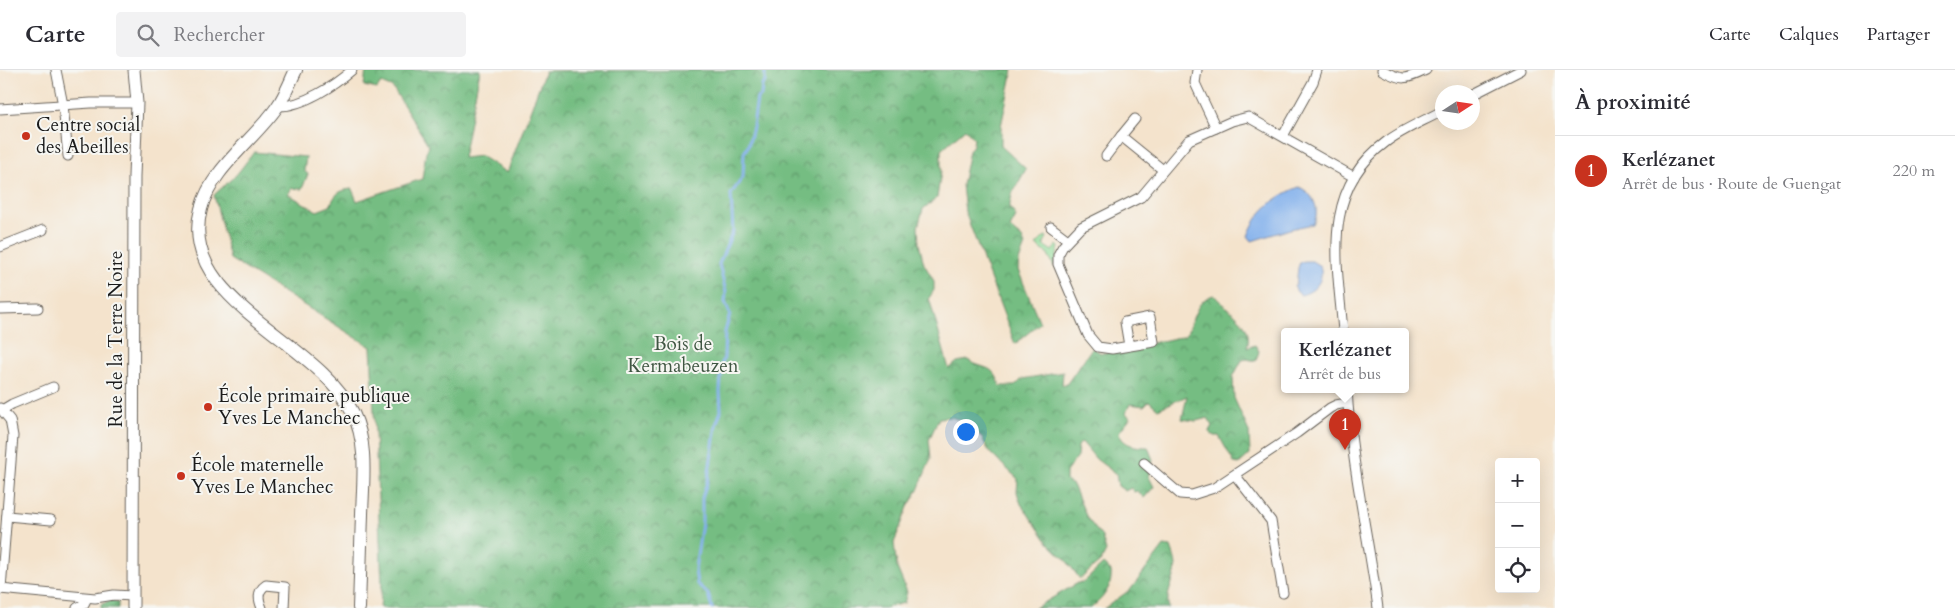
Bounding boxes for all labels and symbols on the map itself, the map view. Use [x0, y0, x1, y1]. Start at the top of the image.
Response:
north arrow [1435, 85, 1480, 130]
place label: Centre social des Abeilles [36, 112, 140, 160]
marker: Centre social des Abeilles [20, 130, 32, 142]
street label: Rue de la Terre Noire [103, 251, 129, 427]
park label: Bois de Kermabeuzen [627, 331, 739, 379]
place label: École primaire publique Yves Le Manchec [218, 383, 410, 431]
marker: École primaire publique Yves Le Manchec [202, 401, 214, 413]
pin: 1 [1329, 409, 1361, 450]
your location [953, 419, 979, 445]
place label: École maternelle Yves Le Manchec [191, 452, 334, 500]
marker: École maternelle Yves Le Manchec [175, 470, 187, 482]

